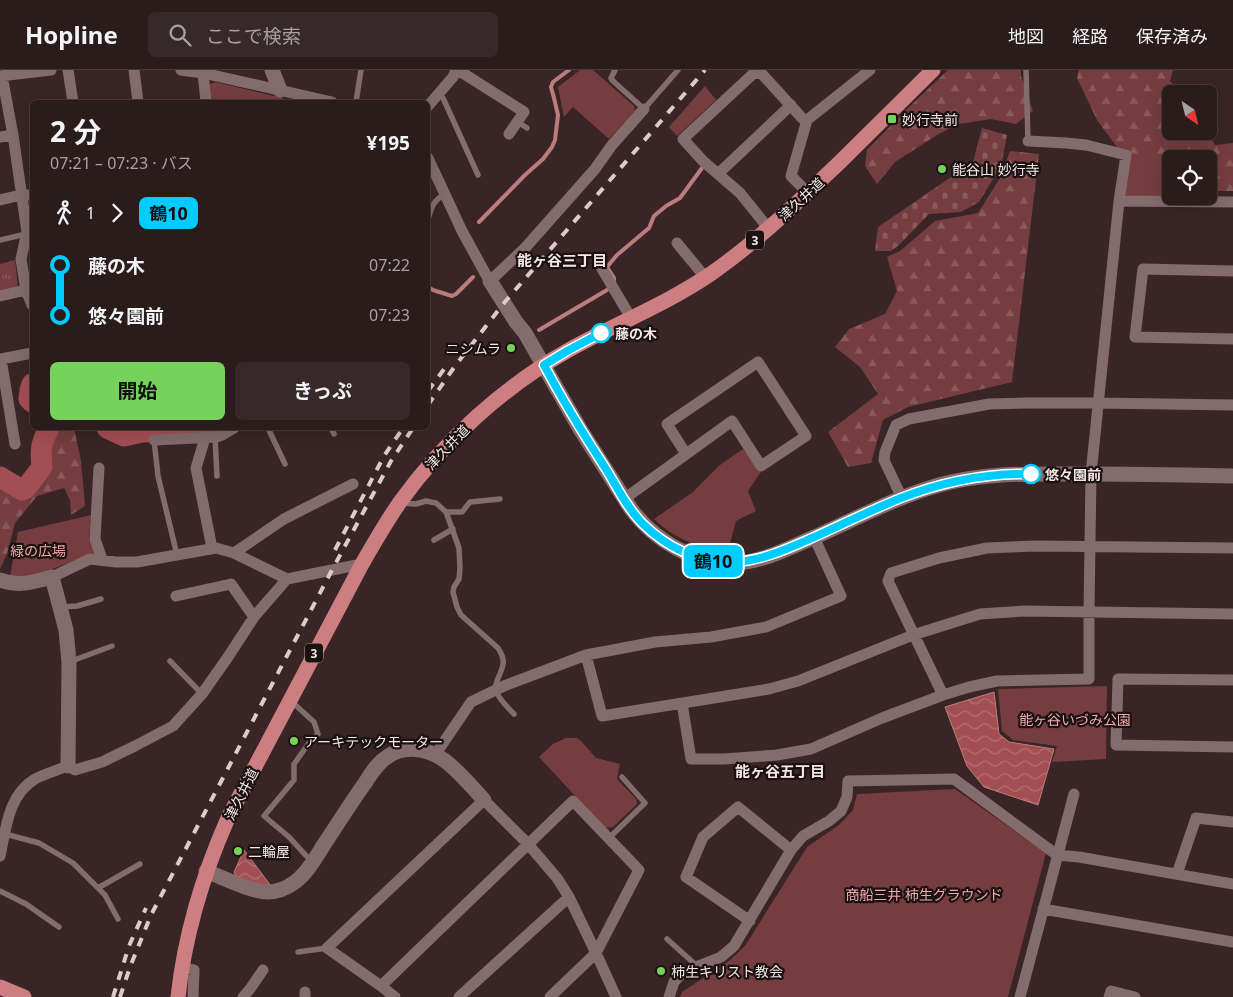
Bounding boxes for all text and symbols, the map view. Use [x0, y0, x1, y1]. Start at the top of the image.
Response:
search box [148, 12, 498, 57]
text: Hopline [25, 18, 118, 51]
icon: search [166, 21, 194, 49]
text: ここで検索 [206, 23, 301, 49]
text: 地図 [1008, 24, 1044, 48]
text: 経路 [1072, 24, 1108, 48]
text: 保存済み [1136, 24, 1208, 48]
north arrow [1162, 85, 1218, 140]
map controls [1162, 85, 1217, 205]
place label: 妙行寺前 [902, 110, 958, 129]
text: 2 分 [50, 112, 101, 150]
marker: 妙行寺前 [886, 113, 898, 125]
text: ¥195 [367, 130, 410, 156]
button: locate [1162, 150, 1217, 205]
text: 07:21 – 07:23 · バス [50, 152, 193, 174]
place label: 能谷山 妙行寺 [952, 160, 1040, 179]
marker: 能谷山 妙行寺 [936, 163, 948, 175]
street label: 津久井道 [774, 173, 828, 225]
icon: walk [50, 199, 78, 227]
icon: forward [103, 199, 131, 227]
text: 鶴10 [149, 201, 188, 225]
text: 1 [86, 202, 95, 224]
road number: 3 [746, 230, 764, 250]
district label: 能ヶ谷三丁目 [517, 250, 607, 270]
text: 藤の木 [88, 253, 145, 279]
text: 07:22 [369, 254, 410, 276]
text: 悠々園前 [88, 303, 164, 329]
text: 07:23 [369, 304, 410, 326]
marker: 藤の木 [591, 323, 611, 343]
place label: 藤の木 [615, 324, 657, 343]
place label: ニシムラ [446, 339, 501, 358]
marker: ニシムラ [505, 342, 517, 354]
button: 開始 [50, 362, 225, 420]
button: きっぷ [235, 362, 410, 420]
street label: 津久井道 [421, 420, 473, 474]
marker: 悠々園前 [1021, 464, 1041, 484]
place label: 悠々園前 [1045, 465, 1101, 484]
park label: 緑の広場 [10, 541, 66, 560]
line badge: 鶴10 [684, 545, 742, 577]
text: 鶴10 [694, 549, 732, 573]
road number: 3 [305, 644, 323, 662]
park label: 能ヶ谷いづみ公園 [1019, 710, 1131, 729]
place label: アーキテックモーター [304, 732, 443, 751]
marker: アーキテックモーター [288, 735, 300, 747]
district label: 能ヶ谷五丁目 [735, 761, 825, 781]
street label: 津久井道 [220, 765, 262, 823]
place label: 二輪屋 [248, 842, 290, 861]
marker: 二輪屋 [232, 845, 244, 857]
park label: 商船三井 柿生グラウンド [845, 885, 1003, 904]
place label: 柿生キリスト教会 [671, 962, 783, 981]
marker: 柿生キリスト教会 [655, 965, 667, 977]

